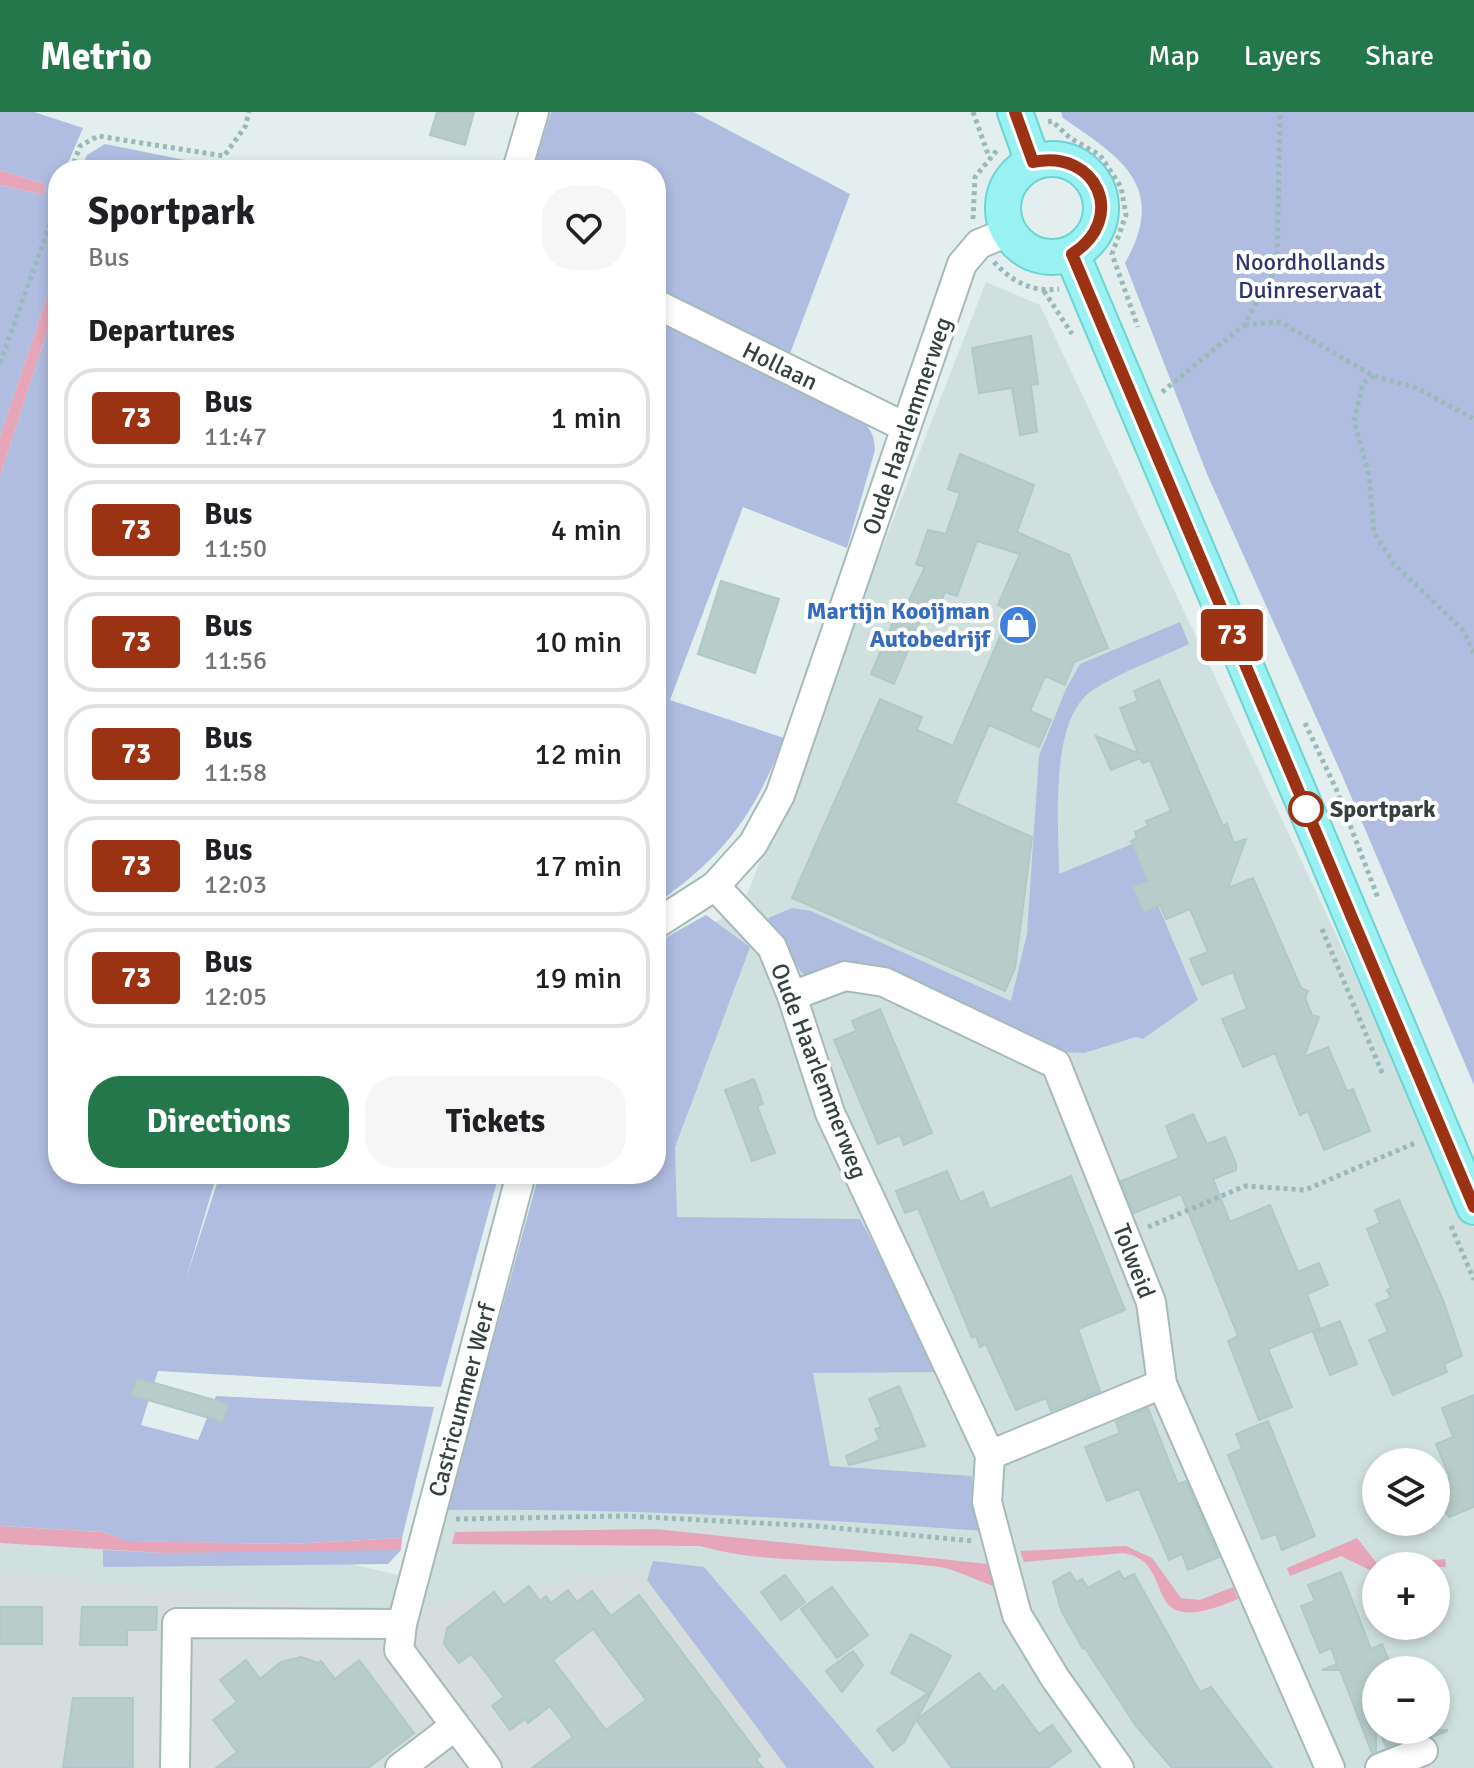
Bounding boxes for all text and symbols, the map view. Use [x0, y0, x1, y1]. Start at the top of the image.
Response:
text: Metrio [40, 33, 152, 80]
text: Map [1148, 39, 1200, 73]
text: Layers [1244, 39, 1321, 73]
text: Share [1365, 39, 1434, 73]
button: heart [542, 186, 626, 270]
text: Sportpark [88, 188, 255, 235]
text: Bus [88, 242, 129, 274]
park label: Noordhollands Duinreservaat [1235, 247, 1385, 305]
text: Departures [88, 313, 235, 350]
street label: Oude Haarlemmerweg [856, 313, 958, 539]
street label: Hollaan [737, 335, 823, 397]
text: Bus [204, 384, 252, 421]
text: 1 min [551, 400, 622, 437]
text: 73 [121, 401, 151, 435]
text: 11:47 [204, 421, 267, 453]
text: Bus [204, 496, 252, 533]
text: 4 min [551, 512, 622, 549]
text: 73 [121, 513, 151, 547]
text: 11:50 [204, 533, 267, 565]
place label: Martijn Kooijman Autobedrijf [806, 596, 991, 654]
shop icon: Martijn Kooijman Autobedrijf [997, 604, 1039, 646]
text: Bus [204, 608, 252, 645]
line badge: 73 [1196, 609, 1268, 661]
text: 73 [1217, 618, 1247, 652]
text: 10 min [535, 624, 622, 661]
text: 73 [121, 625, 151, 659]
text: 11:56 [204, 645, 267, 677]
text: Bus [204, 720, 252, 757]
text: 12 min [535, 736, 622, 773]
text: 73 [121, 737, 151, 771]
text: 11:58 [204, 757, 267, 789]
marker: Sportpark [1289, 792, 1323, 826]
place label: Sportpark [1330, 794, 1436, 824]
text: Bus [204, 832, 252, 869]
text: 17 min [535, 848, 622, 885]
text: 73 [121, 849, 151, 883]
text: 12:03 [204, 869, 267, 901]
text: Bus [204, 944, 252, 981]
street label: Oude Haarlemmerweg [764, 959, 874, 1183]
text: 19 min [535, 960, 622, 997]
text: 73 [121, 961, 151, 995]
text: 12:05 [204, 981, 267, 1013]
button: Directions [88, 1076, 349, 1168]
button: Tickets [365, 1076, 626, 1168]
street label: Tolweid [1106, 1219, 1162, 1303]
street label: Castricummer Werf [422, 1299, 502, 1500]
map controls [1362, 1448, 1450, 1744]
button: layers [1362, 1448, 1450, 1536]
button: + [1362, 1552, 1450, 1640]
button: − [1362, 1656, 1450, 1744]

